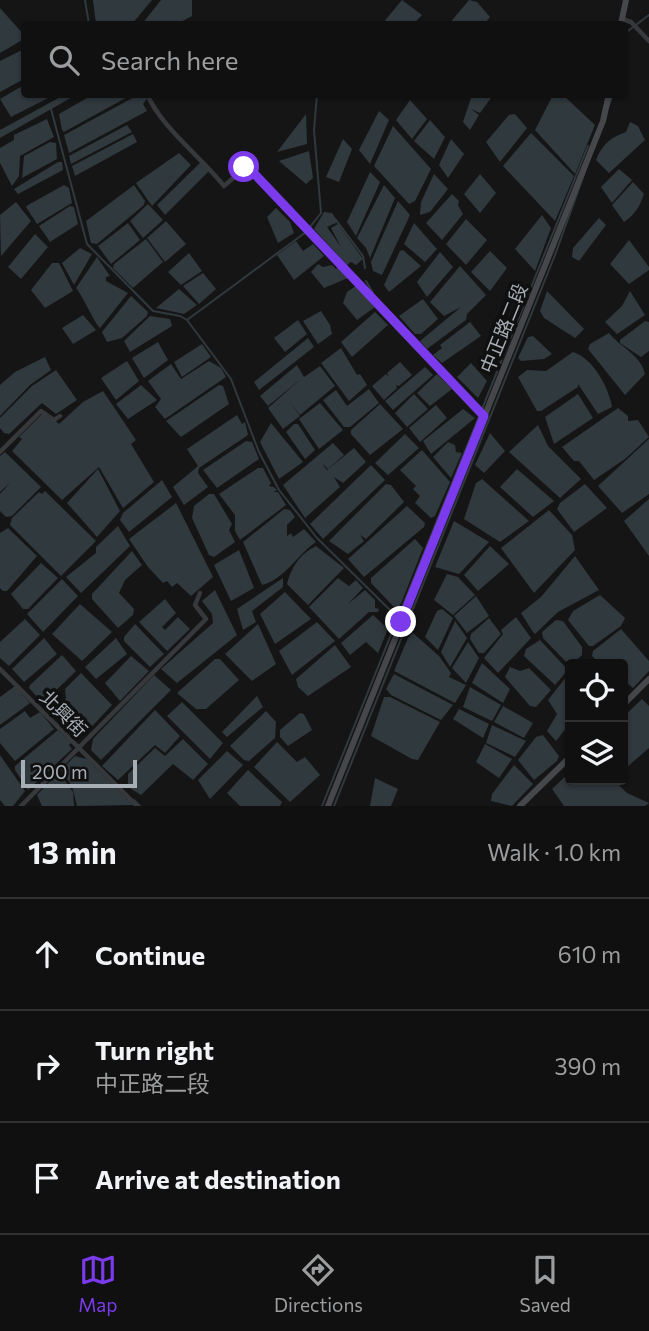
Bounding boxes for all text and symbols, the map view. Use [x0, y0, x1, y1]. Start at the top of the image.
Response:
search box [21, 21, 628, 98]
icon: search [45, 41, 83, 79]
text: Search here [101, 44, 239, 75]
route start [228, 151, 259, 182]
street label: 中正路二段 [475, 280, 531, 376]
route end [385, 606, 416, 637]
map controls [565, 659, 628, 785]
button: locate [565, 659, 628, 722]
street label: 北興街 [36, 685, 92, 741]
button: layers [565, 722, 628, 785]
scale bar [21, 757, 136, 789]
text: 200 m [32, 760, 88, 783]
text: 13 min [28, 833, 117, 870]
text: Walk · 1.0 km [487, 838, 621, 866]
icon: ahead [28, 935, 66, 973]
text: Continue [95, 939, 205, 970]
text: 610 m [558, 940, 621, 968]
text: Turn right [95, 1034, 214, 1065]
icon: right [28, 1047, 66, 1085]
text: 390 m [554, 1052, 621, 1080]
text: 中正路二段 [95, 1069, 210, 1097]
icon: arrive [28, 1159, 66, 1197]
text: Arrive at destination [95, 1163, 341, 1194]
tab: Map [78, 1251, 117, 1316]
tab: Directions [274, 1251, 363, 1316]
tab: Saved [519, 1251, 571, 1316]

